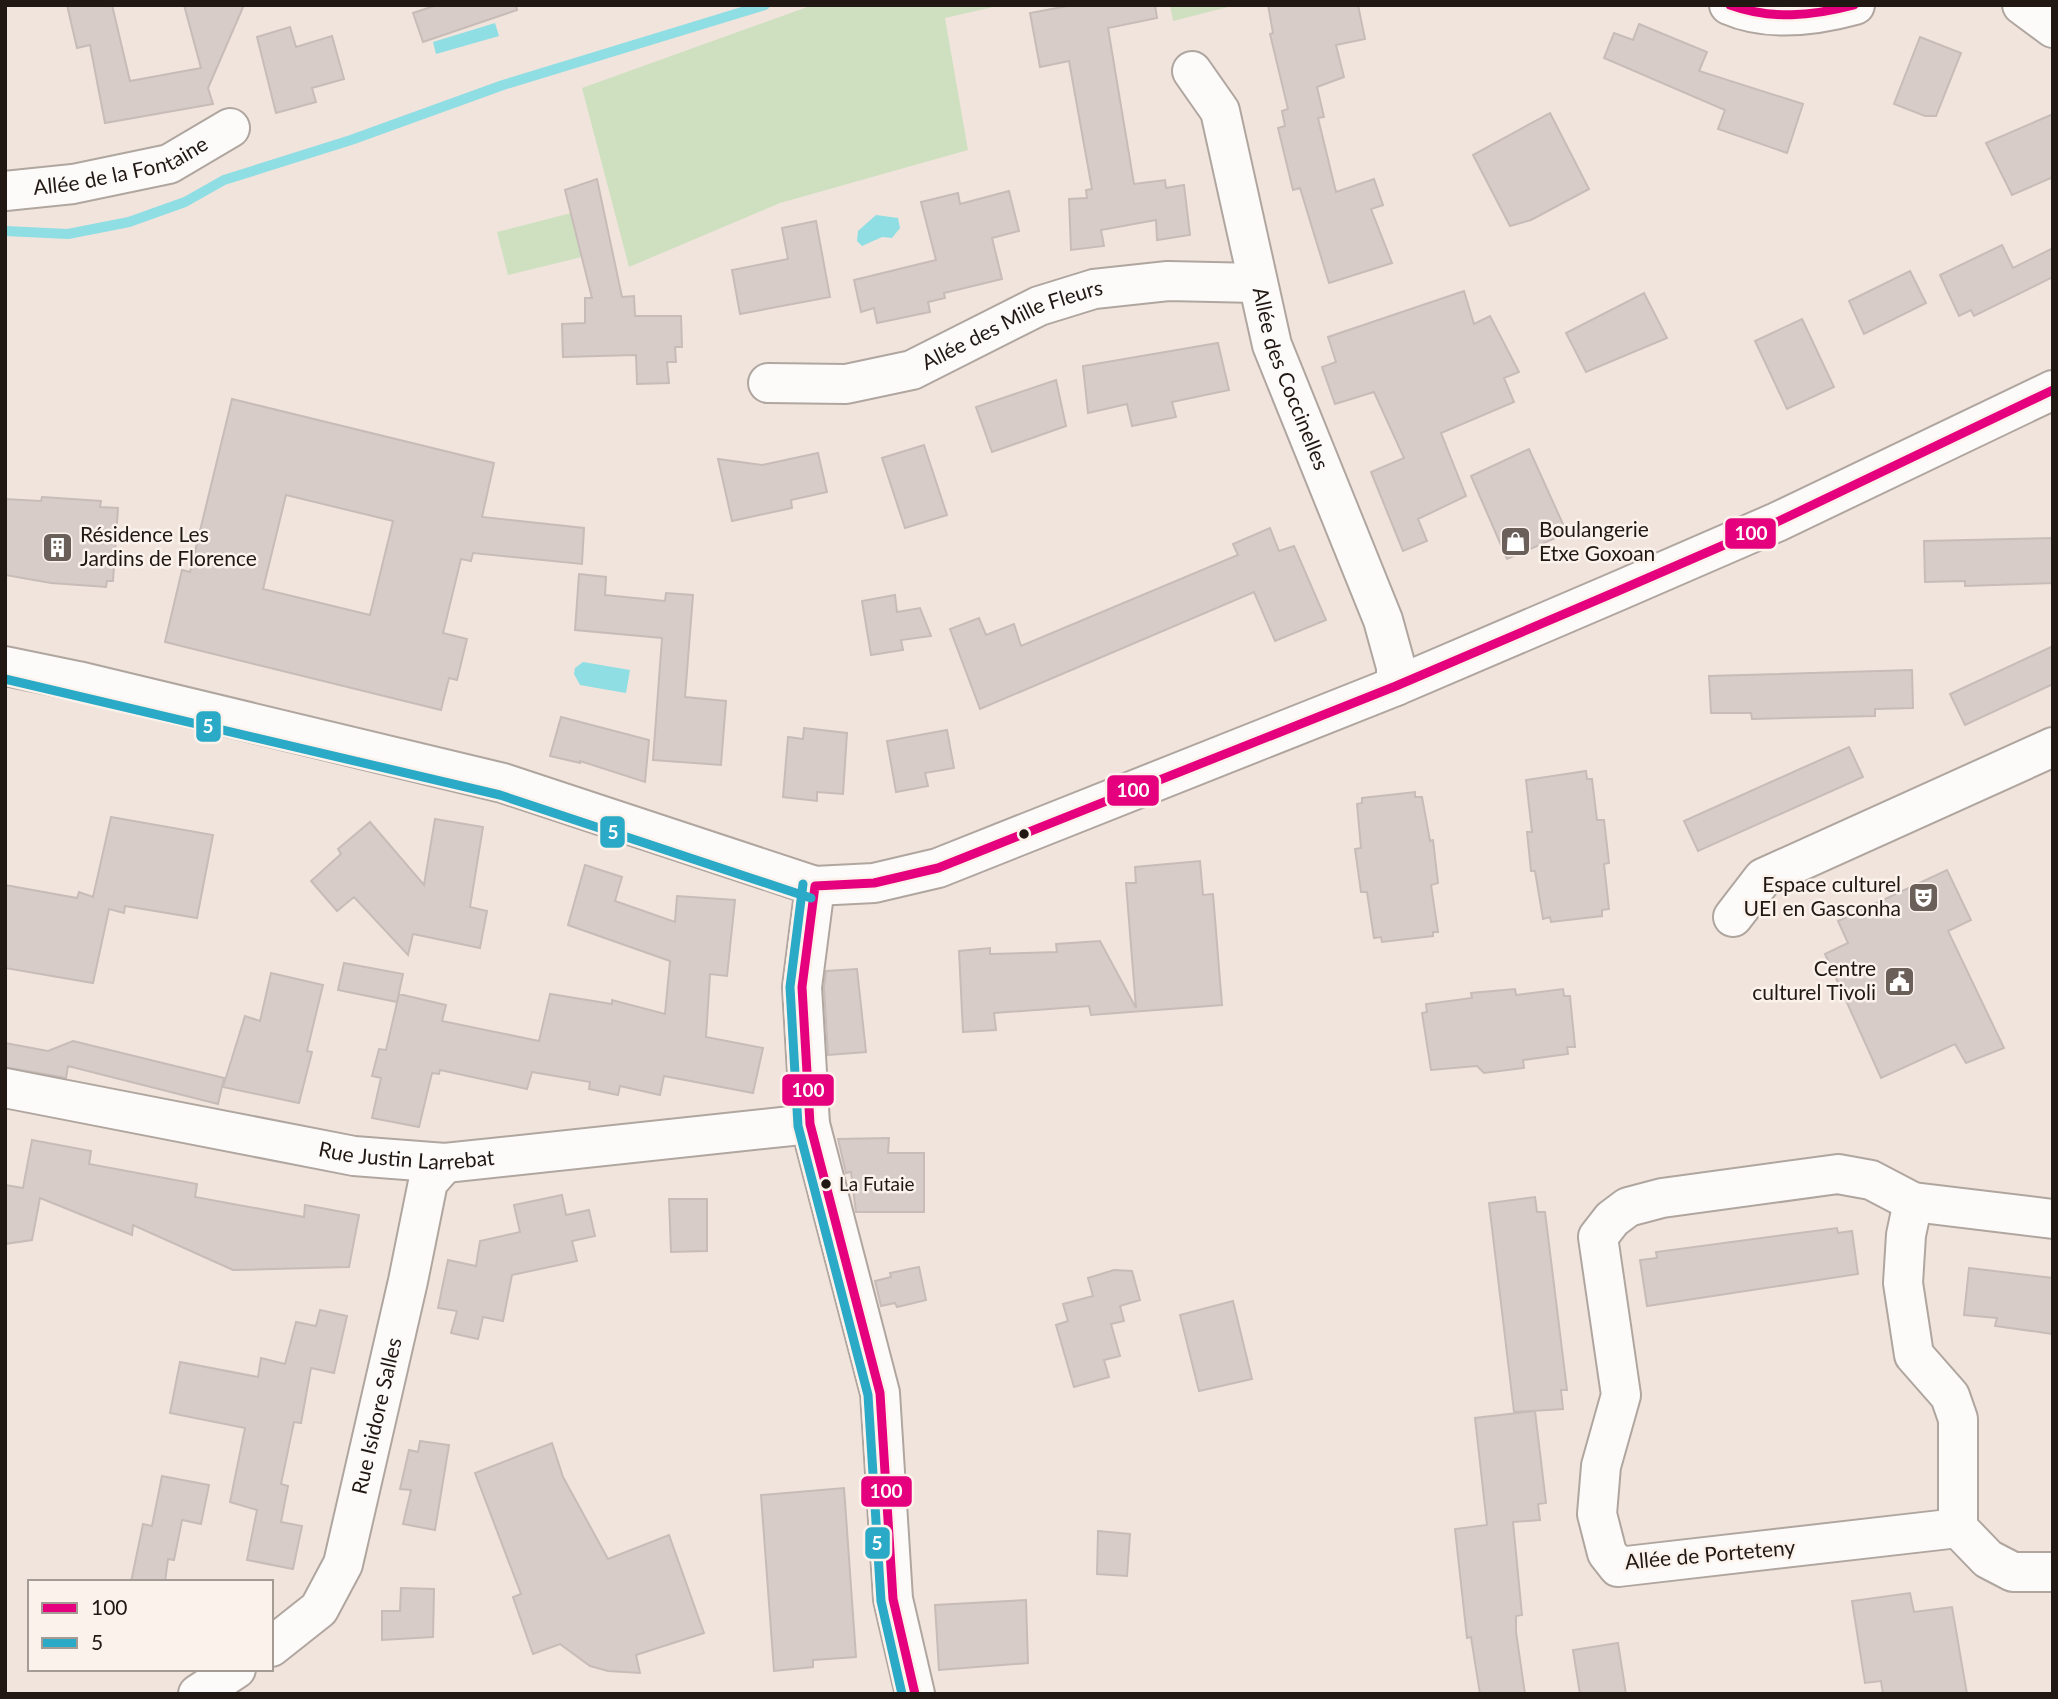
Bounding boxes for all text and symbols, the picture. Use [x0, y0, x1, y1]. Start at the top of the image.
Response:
street label: Allée de la Fontaine [32, 130, 212, 199]
street label: Allée des Mille Fleurs [917, 274, 1104, 374]
street label: Allée des Coccinelles [1248, 285, 1335, 473]
place label: Boulangerie Etxe Goxoan [1539, 516, 1655, 565]
line badge: 100 [1724, 517, 1777, 550]
place label: Résidence Les Jardins de Florence [80, 521, 257, 570]
text: 100 [1734, 521, 1768, 544]
shop icon: Boulangerie Etxe Goxoan [1499, 525, 1533, 559]
building icon: Résidence Les Jardins de Florence [40, 530, 74, 564]
line badge: 5 [195, 710, 222, 743]
text: 5 [202, 714, 214, 737]
line badge: 100 [1106, 774, 1160, 807]
text: 100 [1116, 778, 1150, 801]
line badge: 5 [599, 815, 626, 849]
text: 5 [607, 820, 619, 843]
unlabelled marker [1017, 827, 1031, 841]
place label: Espace culturel UEI en Gasconha [1744, 871, 1901, 920]
theatre icon: Espace culturel UEI en Gasconha [1907, 880, 1941, 914]
place label: Centre culturel Tivoli [1752, 955, 1876, 1004]
public building icon: Centre culturel Tivoli [1882, 964, 1916, 998]
line badge: 100 [781, 1073, 835, 1107]
text: 100 [791, 1078, 825, 1101]
street label: Rue Justin Larrebat [317, 1135, 496, 1174]
place label: La Futaie [839, 1172, 915, 1195]
marker: La Futaie [819, 1177, 833, 1191]
street label: Rue Isidore Salles [345, 1335, 406, 1496]
line badge: 100 [860, 1475, 913, 1508]
text: 100 [869, 1479, 903, 1502]
line badge: 5 [864, 1526, 891, 1560]
text: 5 [871, 1531, 883, 1554]
street label: Allée de Porteteny [1624, 1534, 1796, 1573]
legend [28, 1580, 273, 1671]
text: 100 [91, 1594, 128, 1619]
text: 5 [91, 1629, 103, 1654]

